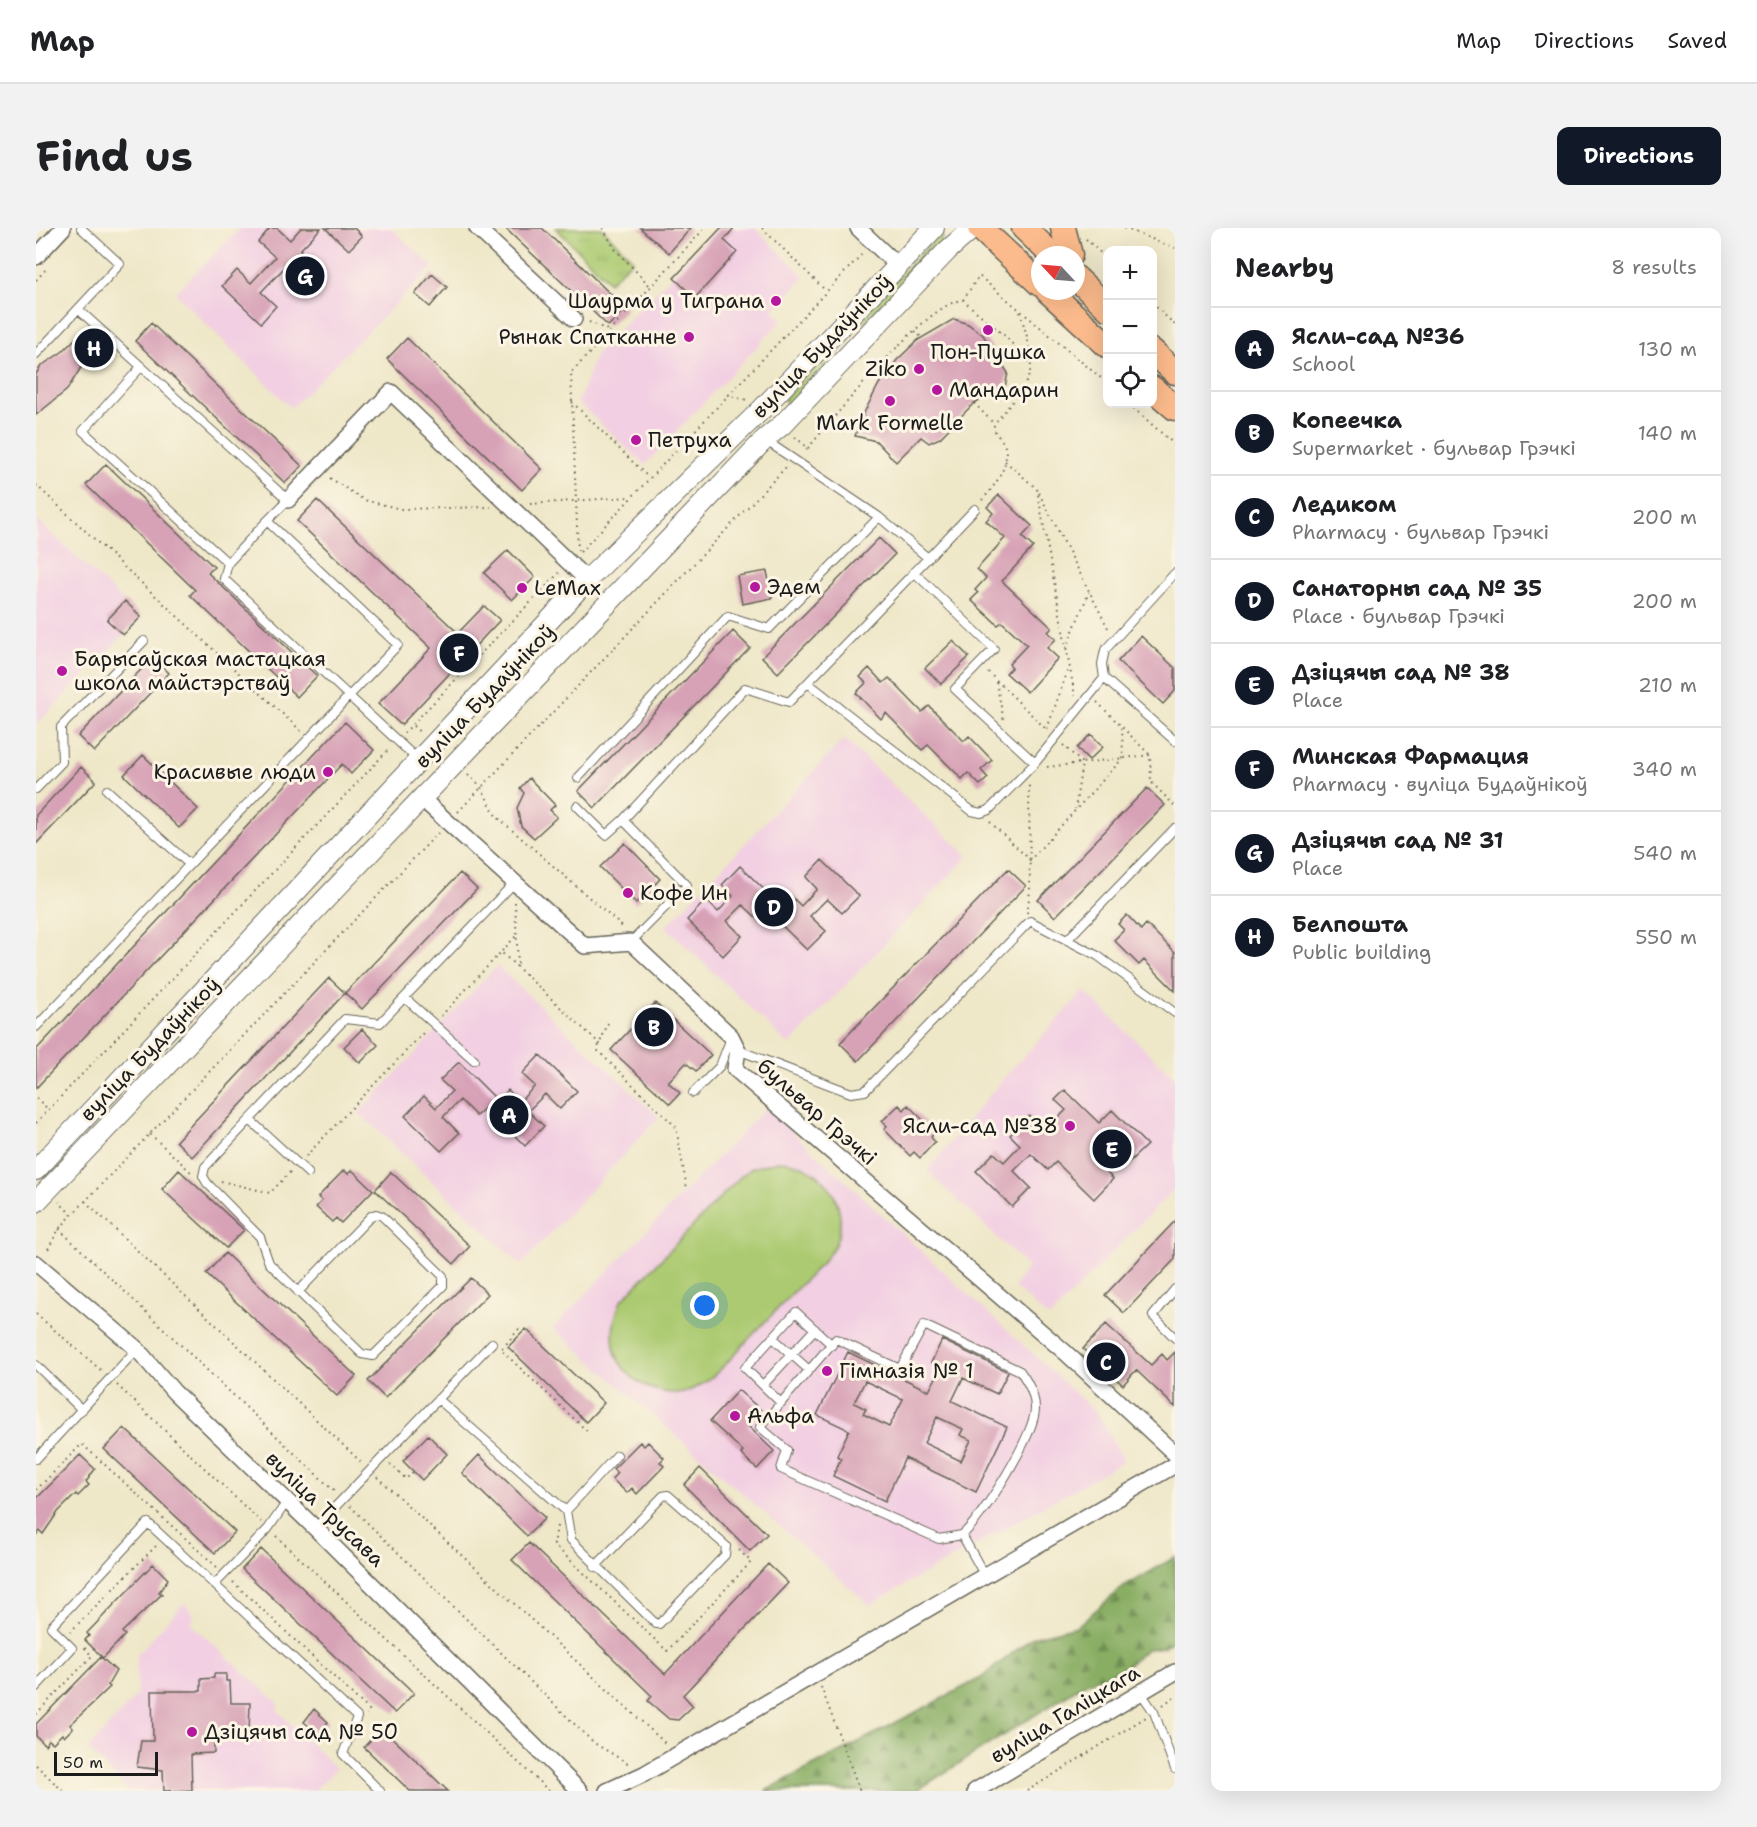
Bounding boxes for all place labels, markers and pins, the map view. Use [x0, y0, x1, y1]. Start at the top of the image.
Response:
pin: G [286, 254, 324, 298]
place label: Шаурма у Тиграна [568, 287, 764, 315]
marker: Шаурма у Тиграна [769, 294, 783, 308]
place label: Рынак Спатканне [498, 323, 677, 351]
marker: Пон-Пушка [981, 323, 995, 337]
pin: H [74, 326, 114, 370]
marker: Рынак Спатканне [682, 330, 696, 344]
place label: Пон-Пушка [930, 338, 1046, 366]
place label: Ziko [865, 355, 907, 383]
marker: Ziko [912, 362, 926, 376]
place label: Мандарин [949, 376, 1059, 404]
marker: Мандарин [930, 383, 944, 397]
marker: Mark Formelle [883, 394, 897, 408]
place label: Mark Formelle [816, 409, 964, 437]
place label: Петруха [648, 426, 732, 454]
marker: Петруха [629, 433, 643, 447]
place label: Эдем [767, 573, 821, 601]
place label: LeMax [534, 574, 601, 602]
marker: Эдем [748, 580, 762, 594]
marker: LeMax [515, 581, 529, 595]
pin: F [440, 630, 478, 676]
place label: Барысаўская мастацкая школа майстэрстваў [74, 645, 326, 697]
marker: Барысаўская мастацкая школа майстэрстваў [55, 664, 69, 678]
place label: Красивые люди [153, 758, 316, 786]
marker: Красивые люди [321, 765, 335, 779]
place label: Кофе Ин [640, 879, 728, 907]
pin: D [754, 884, 794, 930]
marker: Кофе Ин [621, 886, 635, 900]
pin: B [634, 1004, 674, 1050]
pin: A [490, 1092, 528, 1138]
place label: Ясли-сад №38 [903, 1112, 1058, 1140]
marker: Ясли-сад №38 [1063, 1119, 1077, 1133]
pin: E [1092, 1126, 1132, 1172]
pin: C [1086, 1340, 1126, 1384]
place label: Гімназія № 1 [839, 1357, 974, 1385]
marker: Гімназія № 1 [820, 1364, 834, 1378]
place label: Альфа [747, 1402, 814, 1430]
marker: Альфа [728, 1409, 742, 1423]
place label: Дзіцячы сад № 50 [204, 1718, 398, 1746]
marker: Дзіцячы сад № 50 [185, 1725, 199, 1739]

